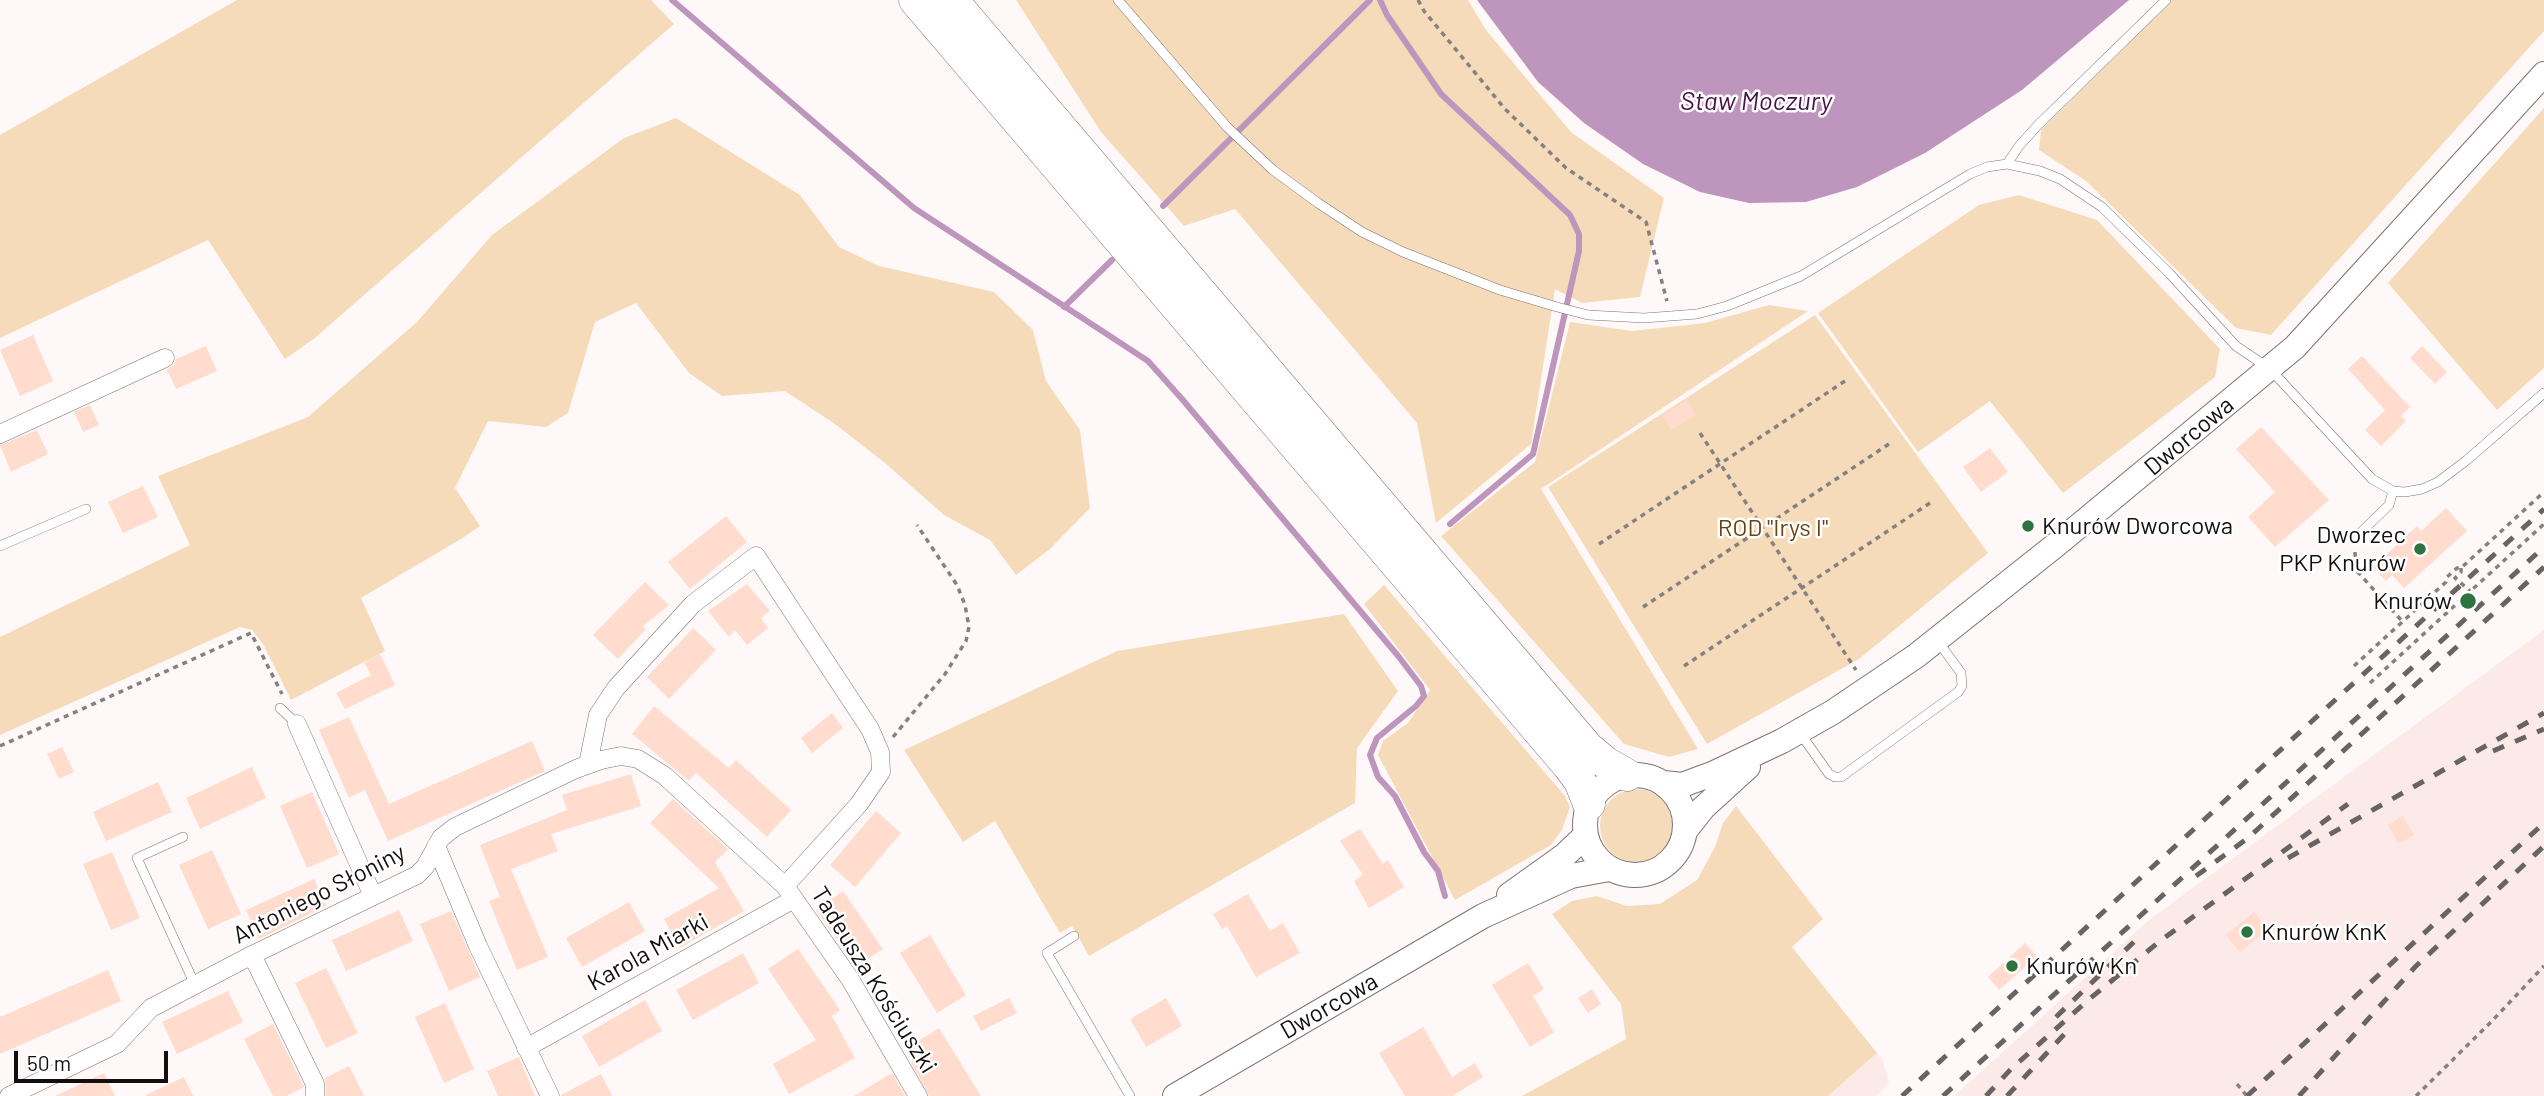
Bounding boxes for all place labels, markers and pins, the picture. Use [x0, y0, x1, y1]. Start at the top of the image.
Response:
place label: Knurów Dworcowa [2042, 512, 2233, 540]
marker: Knurów Dworcowa [2020, 518, 2036, 534]
place label: Dworzec PKP Knurów [2279, 521, 2406, 577]
marker: Dworzec PKP Knurów [2412, 541, 2428, 557]
place label: Knurów [2373, 587, 2452, 615]
marker: Knurów [2458, 591, 2478, 611]
place label: Knurów KnK [2261, 918, 2387, 946]
marker: Knurów KnK [2239, 924, 2255, 940]
place label: Knurów Kn [2026, 952, 2137, 980]
marker: Knurów Kn [2004, 958, 2020, 974]

